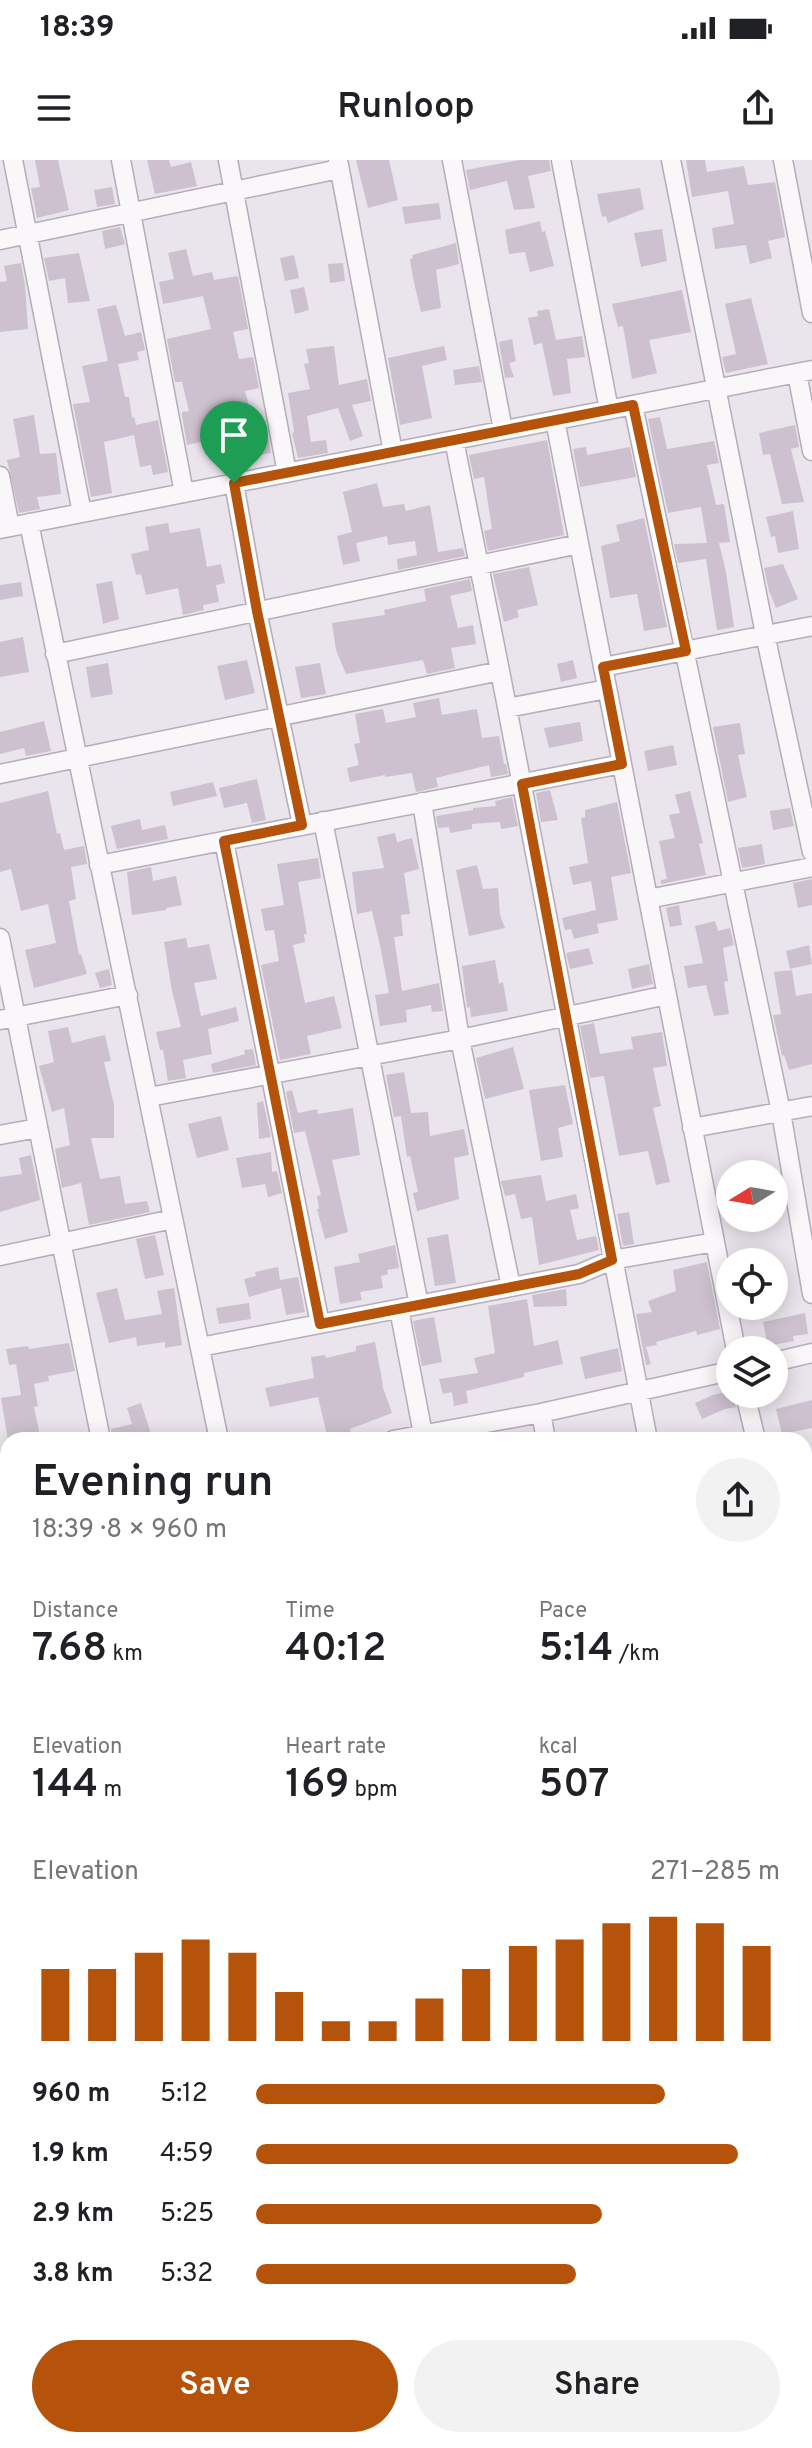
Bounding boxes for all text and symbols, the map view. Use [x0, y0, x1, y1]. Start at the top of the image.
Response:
text: 18:39 [40, 10, 115, 47]
text: Runloop [337, 85, 475, 131]
icon: menu [32, 86, 76, 130]
icon: share [736, 86, 780, 130]
pin [200, 401, 268, 483]
icon: arrive [212, 413, 256, 457]
north arrow [716, 1160, 788, 1232]
map controls [716, 1160, 788, 1408]
button: locate [716, 1248, 788, 1320]
button: layers [716, 1336, 788, 1408]
text: Evening run [32, 1456, 273, 1512]
button: share [696, 1458, 780, 1542]
text: 18:39 · 8 × 960 m [32, 1514, 227, 1547]
text: Distance [32, 1598, 118, 1625]
text: Time [285, 1598, 335, 1625]
text: Pace [539, 1598, 587, 1625]
text: 7.68 [32, 1625, 107, 1675]
text: 40:12 [285, 1625, 386, 1675]
text: 5:14 [539, 1625, 614, 1675]
text: km [107, 1641, 143, 1668]
text: /km [614, 1641, 660, 1668]
text: Elevation [32, 1734, 122, 1761]
text: Heart rate [285, 1734, 386, 1761]
text: kcal [539, 1734, 578, 1761]
text: 144 [32, 1761, 98, 1811]
text: 169 [285, 1761, 349, 1811]
text: 507 [539, 1761, 610, 1811]
text: m [98, 1777, 122, 1804]
text: bpm [349, 1777, 398, 1804]
text: Elevation [32, 1856, 139, 1889]
text: 271–285 m [650, 1856, 780, 1889]
text: 960 m [32, 2078, 110, 2111]
text: 5:12 [160, 2078, 208, 2111]
text: 1.9 km [32, 2138, 109, 2171]
text: 4:59 [160, 2138, 213, 2171]
text: 2.9 km [32, 2198, 114, 2231]
text: 5:25 [160, 2198, 214, 2231]
text: 3.8 km [32, 2258, 114, 2291]
text: 5:32 [160, 2258, 213, 2291]
button: Save [32, 2340, 398, 2432]
button: Share [414, 2340, 780, 2432]

